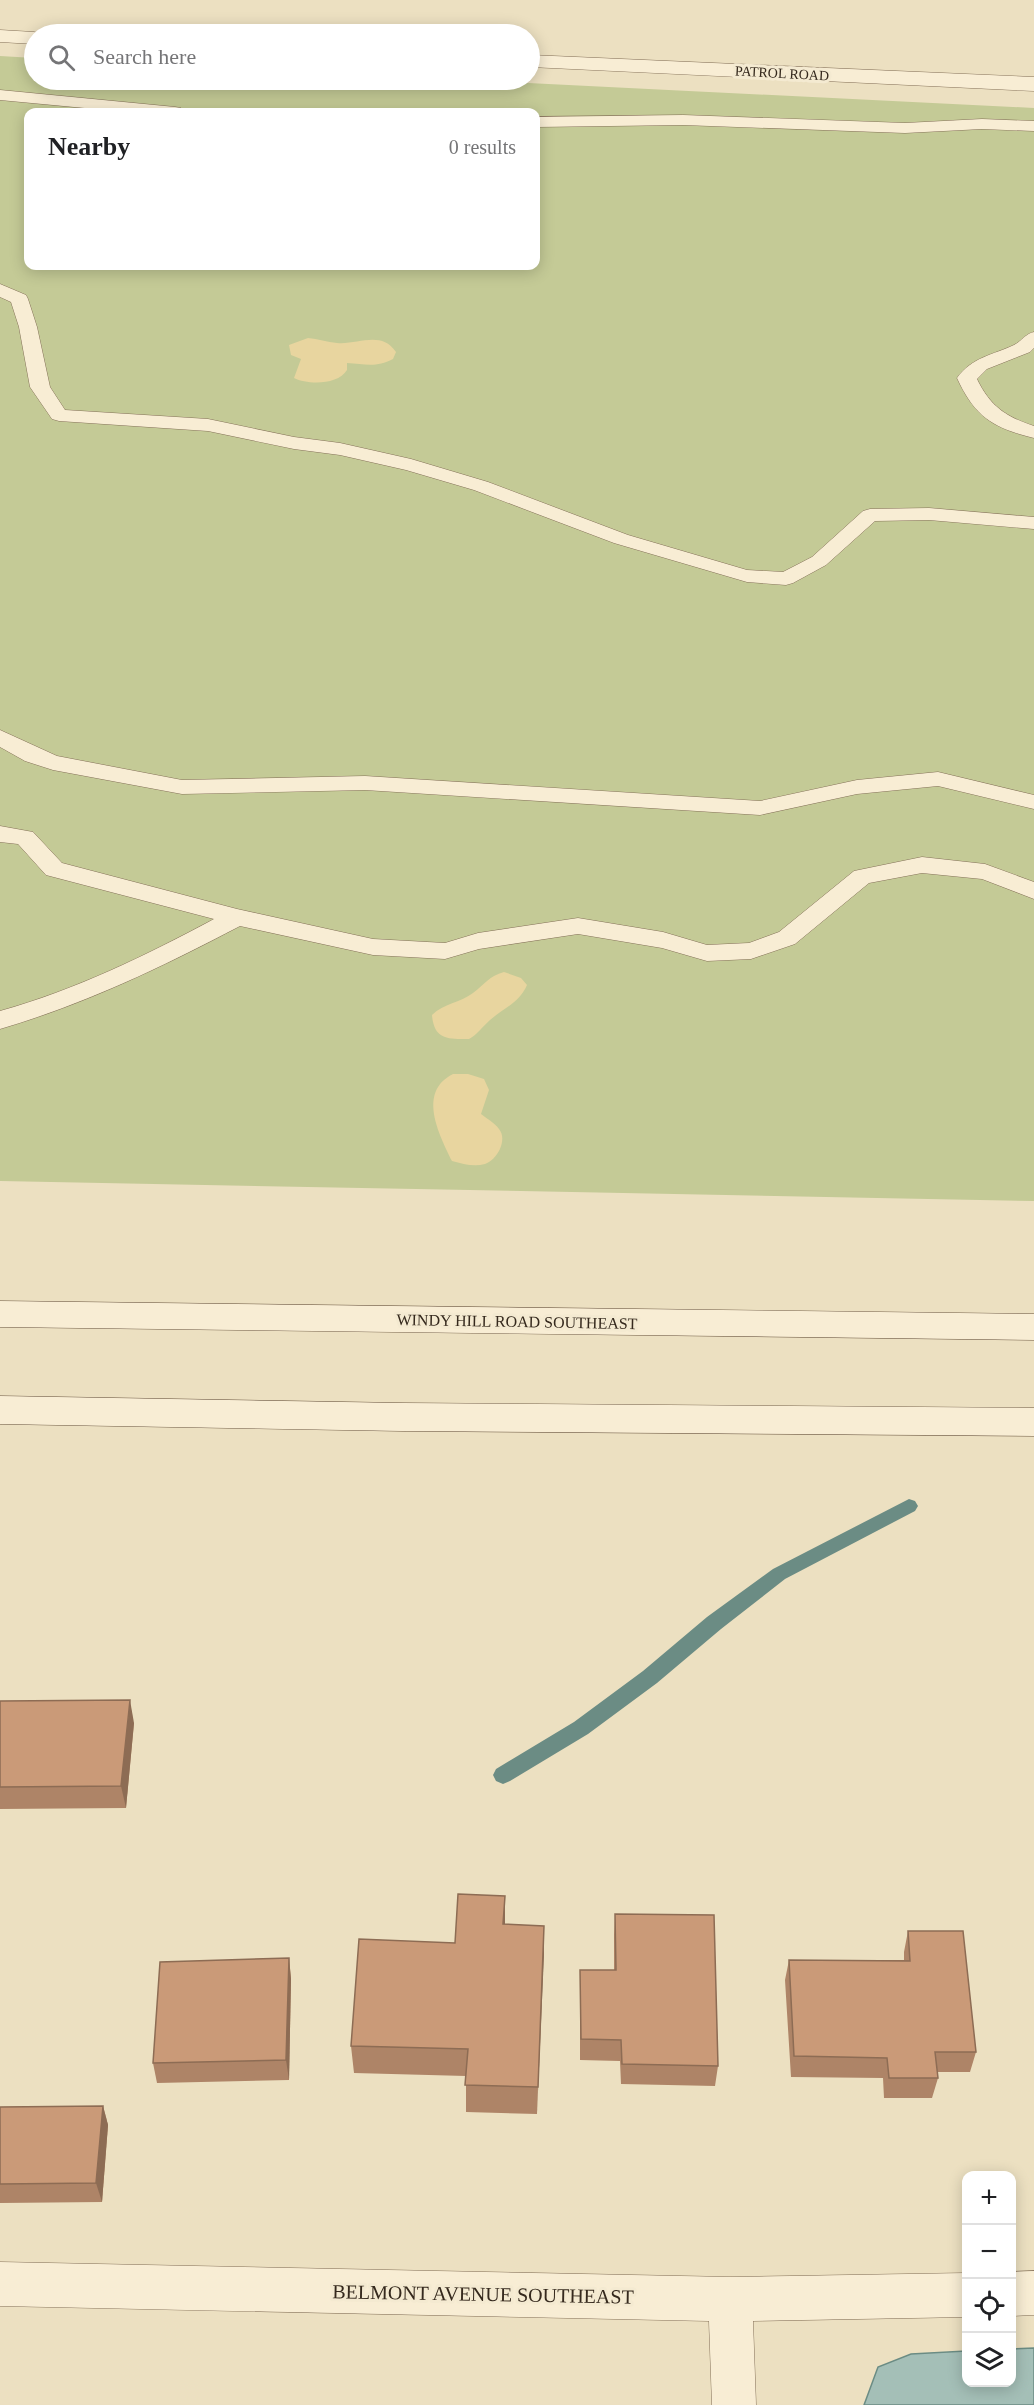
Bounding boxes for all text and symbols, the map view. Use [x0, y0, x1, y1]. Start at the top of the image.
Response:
search box [24, 24, 540, 90]
icon: search [45, 41, 78, 74]
text: Search here [93, 44, 196, 69]
street label: PATROL ROAD [735, 64, 829, 83]
text: Nearby [48, 132, 130, 161]
text: 0 results [449, 136, 516, 158]
street label: WINDY HILL ROAD SOUTHEAST [396, 1311, 638, 1332]
map controls [962, 2171, 1016, 2387]
button: + [962, 2171, 1016, 2225]
button: − [962, 2225, 1016, 2279]
button: locate [962, 2279, 1016, 2333]
street label: BELMONT AVENUE SOUTHEAST [332, 2280, 634, 2308]
button: layers [962, 2333, 1016, 2387]

